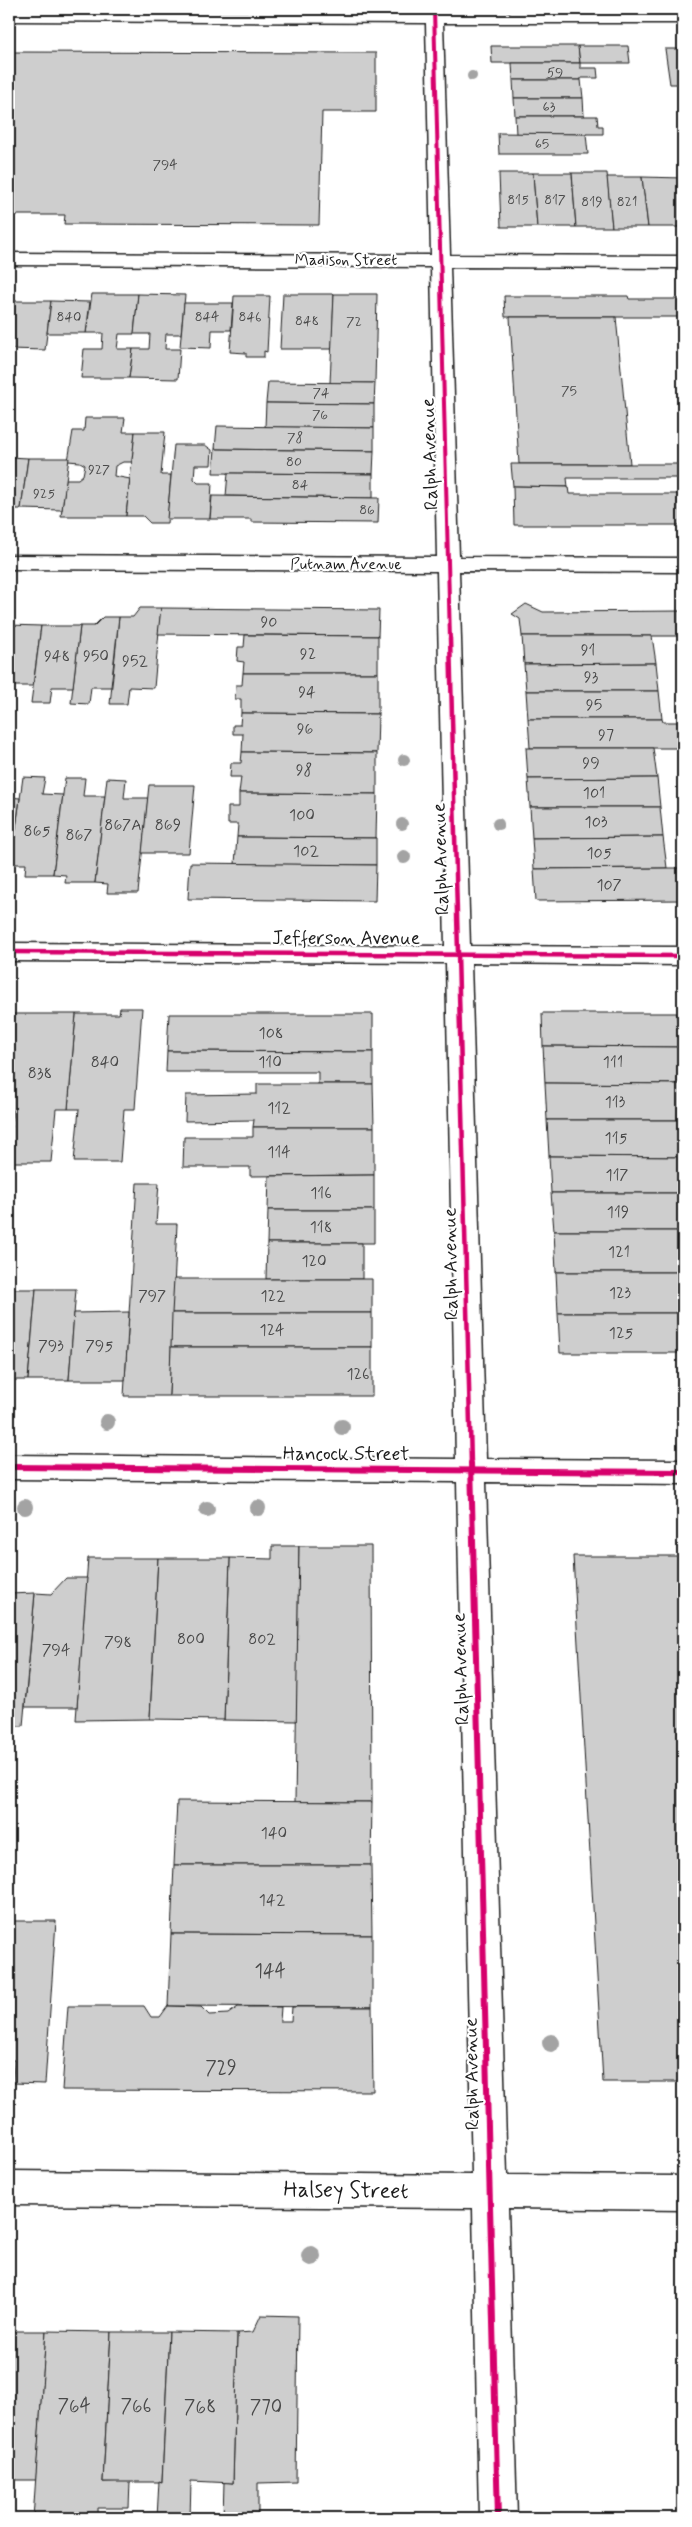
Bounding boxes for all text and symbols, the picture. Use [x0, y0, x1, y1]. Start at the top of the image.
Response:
house number: 59 [547, 64, 563, 82]
house number: 63 [542, 98, 556, 116]
house number: 65 [535, 135, 549, 153]
house number: 794 [152, 156, 178, 174]
house number: 815 [507, 191, 529, 209]
house number: 817 [544, 191, 566, 209]
house number: 819 [581, 193, 603, 211]
house number: 821 [617, 193, 637, 211]
street label: Madison Street [295, 250, 397, 271]
house number: 840 [57, 308, 81, 326]
house number: 844 [195, 308, 219, 326]
house number: 846 [239, 308, 262, 326]
house number: 848 [295, 312, 319, 330]
house number: 72 [346, 313, 362, 331]
house number: 75 [561, 382, 577, 400]
house number: 74 [313, 384, 330, 402]
street label: Ralph Avenue [416, 397, 444, 511]
house number: 76 [312, 406, 328, 424]
house number: 78 [287, 429, 303, 447]
house number: 80 [286, 453, 302, 471]
house number: 927 [88, 461, 110, 479]
house number: 84 [292, 476, 309, 494]
house number: 925 [33, 485, 55, 503]
house number: 86 [359, 501, 375, 519]
street label: Putnam Avenue [290, 554, 402, 575]
house number: 90 [260, 612, 278, 633]
house number: 91 [581, 640, 595, 661]
house number: 92 [300, 644, 316, 665]
house number: 948 [44, 646, 70, 667]
house number: 950 [83, 646, 109, 667]
house number: 952 [122, 651, 148, 672]
house number: 93 [584, 667, 599, 688]
house number: 94 [298, 682, 316, 703]
house number: 95 [586, 695, 602, 716]
house number: 96 [297, 719, 313, 740]
house number: 97 [598, 725, 614, 746]
house number: 99 [582, 753, 600, 774]
house number: 98 [296, 760, 312, 781]
house number: 101 [583, 783, 605, 804]
street label: Ralph Avenue [427, 802, 455, 916]
house number: 100 [289, 805, 315, 826]
house number: 103 [585, 812, 608, 833]
house number: 867A [104, 815, 142, 836]
house number: 869 [155, 815, 181, 836]
house number: 865 [24, 821, 50, 842]
house number: 867 [66, 825, 92, 846]
house number: 102 [293, 841, 319, 862]
house number: 105 [586, 843, 612, 864]
house number: 107 [596, 875, 622, 896]
street label: Jefferson Avenue [272, 926, 420, 951]
house number: 108 [259, 1023, 283, 1044]
house number: 840 [91, 1052, 119, 1073]
house number: 110 [258, 1052, 282, 1073]
house number: 111 [603, 1052, 623, 1073]
house number: 838 [28, 1063, 52, 1084]
house number: 113 [605, 1092, 626, 1113]
house number: 112 [267, 1098, 291, 1119]
house number: 115 [605, 1128, 628, 1149]
house number: 114 [267, 1142, 291, 1163]
house number: 117 [606, 1165, 629, 1186]
house number: 116 [310, 1183, 332, 1204]
house number: 119 [607, 1202, 629, 1223]
street label: Ralph Avenue [438, 1208, 464, 1320]
house number: 118 [310, 1217, 332, 1238]
house number: 121 [608, 1242, 630, 1263]
house number: 120 [301, 1251, 327, 1272]
house number: 123 [609, 1283, 632, 1304]
house number: 797 [138, 1286, 166, 1307]
house number: 122 [260, 1286, 286, 1307]
house number: 124 [259, 1320, 285, 1341]
house number: 125 [609, 1323, 633, 1344]
house number: 793 [38, 1336, 64, 1357]
house number: 795 [85, 1336, 113, 1357]
house number: 126 [346, 1364, 370, 1385]
street label: Hancock Street [283, 1442, 409, 1467]
street label: Ralph Avenue [447, 1612, 475, 1726]
house number: 800 [177, 1629, 205, 1650]
house number: 802 [248, 1629, 276, 1650]
house number: 798 [104, 1632, 132, 1653]
house number: 794 [42, 1640, 70, 1661]
house number: 140 [261, 1823, 287, 1844]
house number: 142 [259, 1890, 286, 1911]
house number: 144 [254, 1959, 286, 1984]
street label: Ralph Avenue [459, 2018, 485, 2130]
house number: 729 [205, 2056, 237, 2081]
street label: Halsey Street [283, 2176, 409, 2206]
house number: 764 [57, 2394, 91, 2419]
house number: 766 [121, 2394, 152, 2419]
house number: 768 [184, 2395, 216, 2420]
house number: 770 [250, 2395, 282, 2420]

